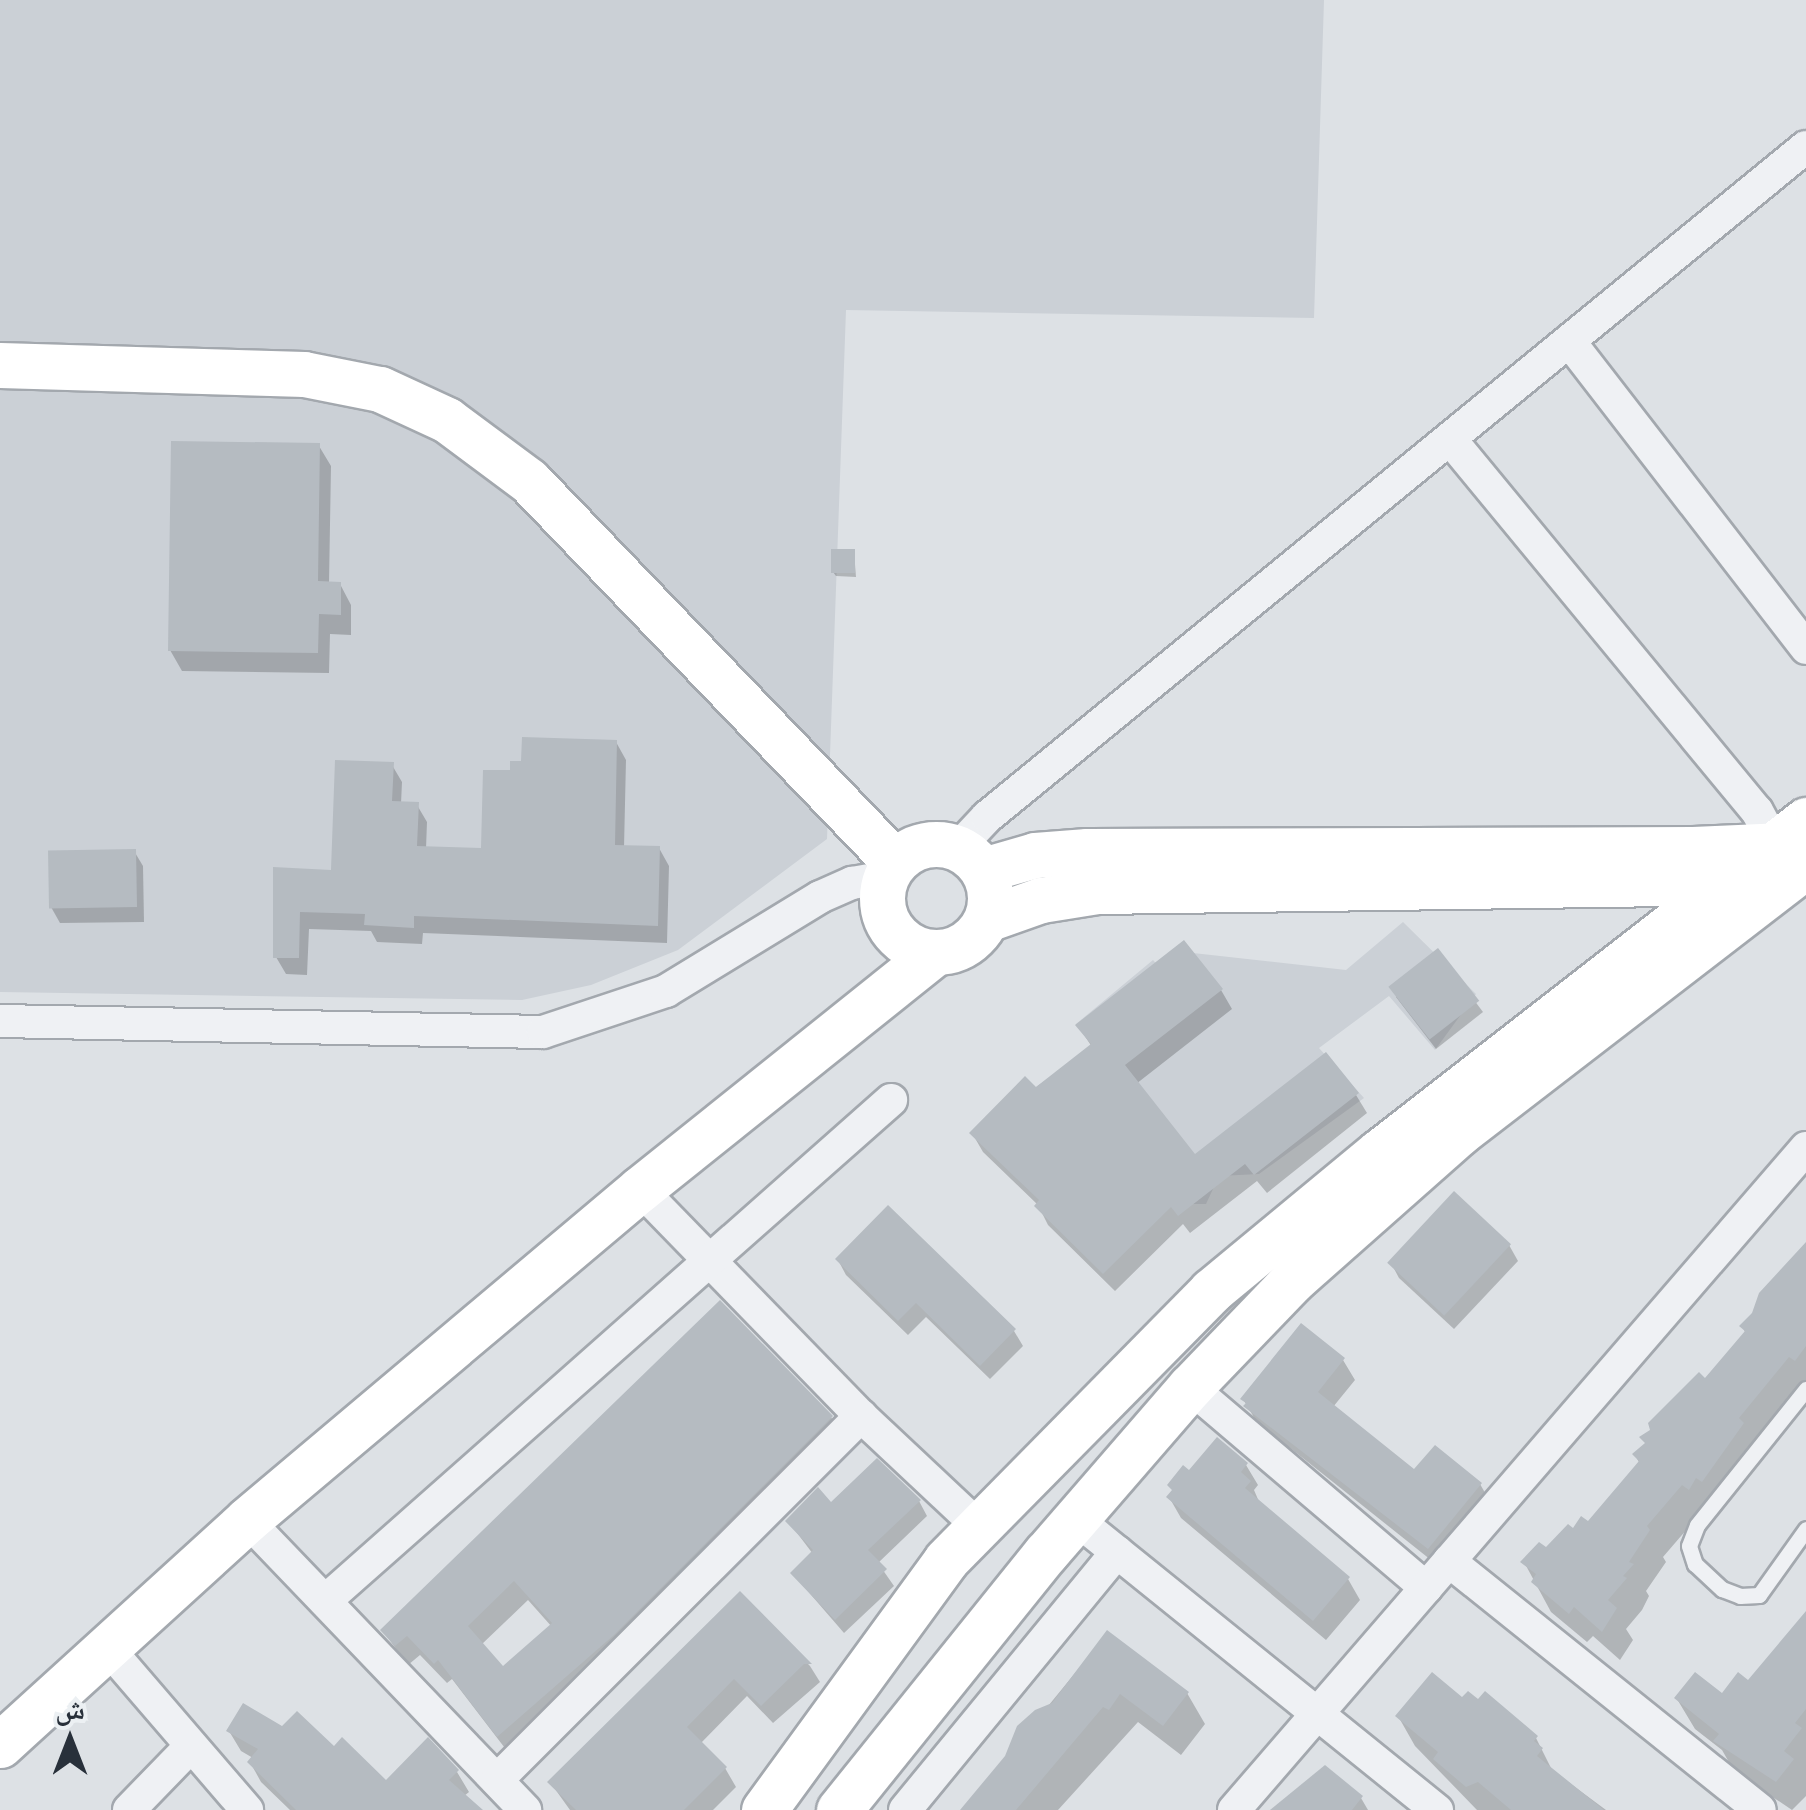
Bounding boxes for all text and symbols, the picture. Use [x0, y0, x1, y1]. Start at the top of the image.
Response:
north arrow [20, 1690, 120, 1790]
text: ش [55, 1693, 85, 1726]

